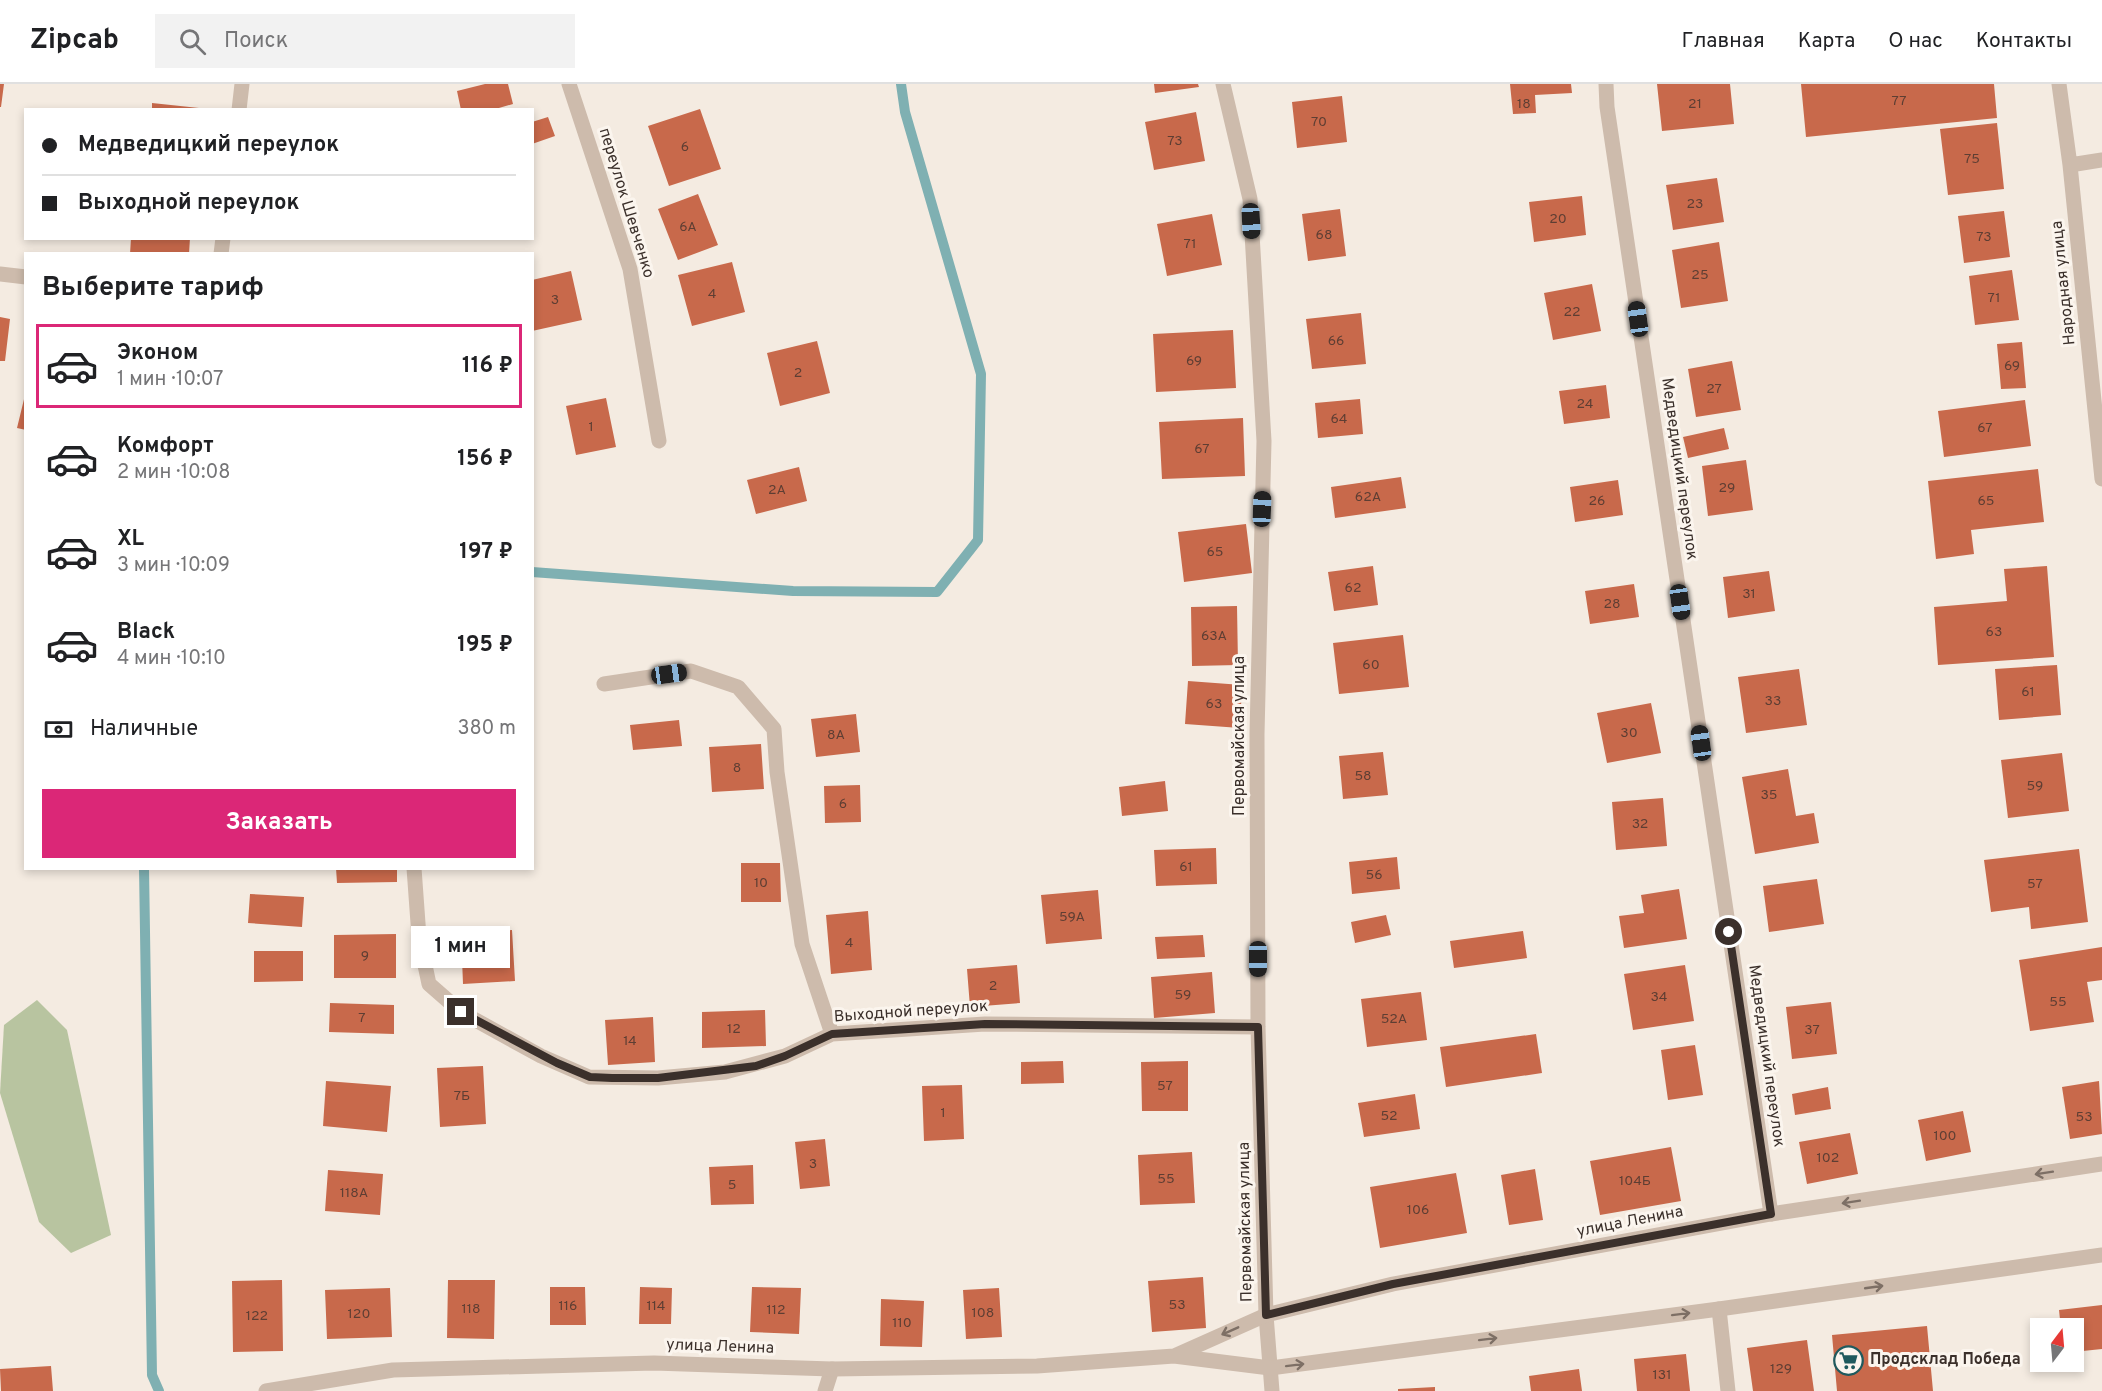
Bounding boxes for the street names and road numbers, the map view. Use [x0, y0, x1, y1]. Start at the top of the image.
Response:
street label: переулок Шевченко [594, 126, 658, 281]
street label: Народная улица [2048, 220, 2080, 346]
street label: Медведицкий переулок [1656, 376, 1702, 562]
street label: Первомайская улица [1230, 656, 1250, 816]
street label: Медведицкий переулок [1743, 963, 1789, 1149]
street label: Выходной переулок [833, 997, 989, 1027]
street label: Первомайская улица [1235, 1142, 1257, 1302]
street label: улица Ленина [1575, 1202, 1685, 1242]
street label: улица Ленина [666, 1335, 774, 1359]

